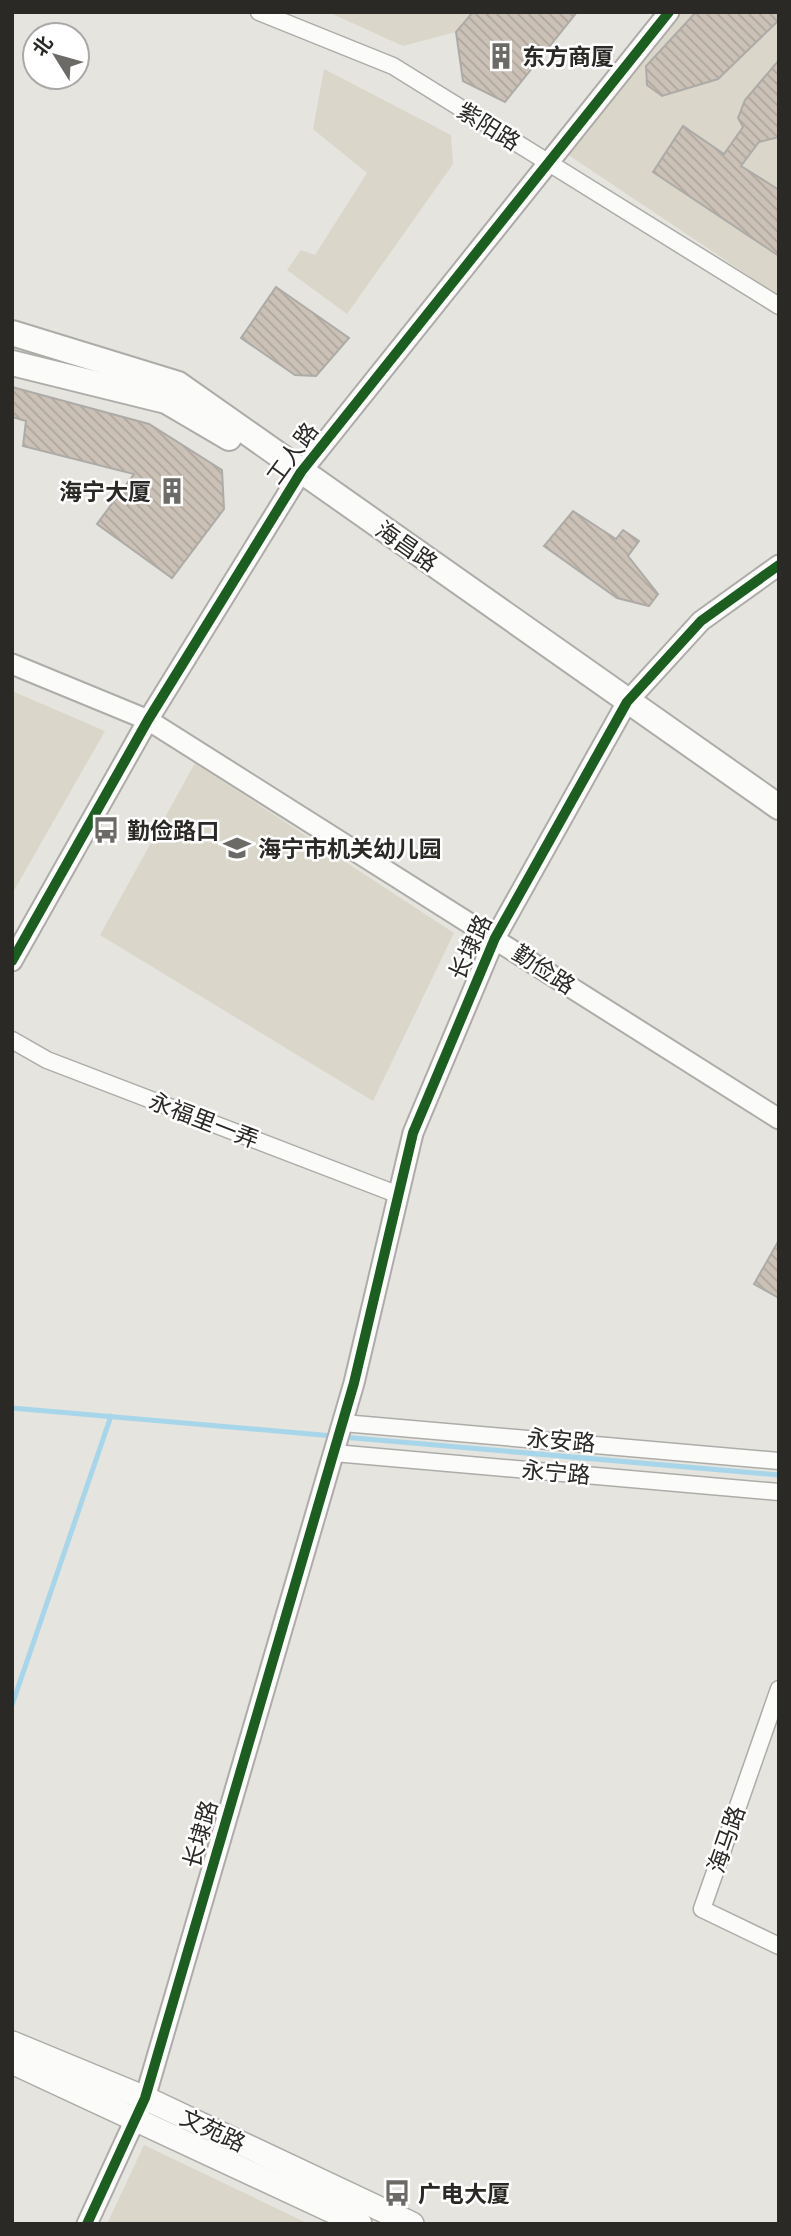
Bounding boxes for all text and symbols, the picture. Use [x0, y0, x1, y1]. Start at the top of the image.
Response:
north arrow [21, 21, 91, 91]
text: 北 [27, 31, 58, 61]
building icon: 东方商厦 [486, 41, 516, 71]
place label: 东方商厦 [522, 42, 614, 71]
street label: 紫阳路 [452, 95, 526, 157]
street label: 工人路 [260, 417, 324, 489]
building icon: 海宁大厦 [157, 476, 187, 506]
place label: 海宁大厦 [59, 477, 151, 506]
street label: 海昌路 [370, 514, 444, 578]
bus stop icon: 勤俭路口 [91, 815, 121, 845]
place label: 勤俭路口 [127, 816, 219, 845]
school or university icon: 海宁市机关幼儿园 [222, 833, 252, 863]
place label: 海宁市机关幼儿园 [258, 834, 442, 863]
street label: 长埭路 [442, 910, 498, 984]
street label: 勤俭路 [507, 938, 581, 1000]
street label: 永福里一弄 [145, 1086, 263, 1154]
street label: 永安路 [525, 1423, 597, 1457]
street label: 永宁路 [520, 1455, 592, 1489]
street label: 长埭路 [177, 1797, 223, 1871]
street label: 海马路 [701, 1802, 751, 1876]
street label: 文苑路 [176, 2102, 250, 2158]
bus stop icon: 广电大厦 [382, 2178, 412, 2208]
place label: 广电大厦 [418, 2179, 510, 2208]

